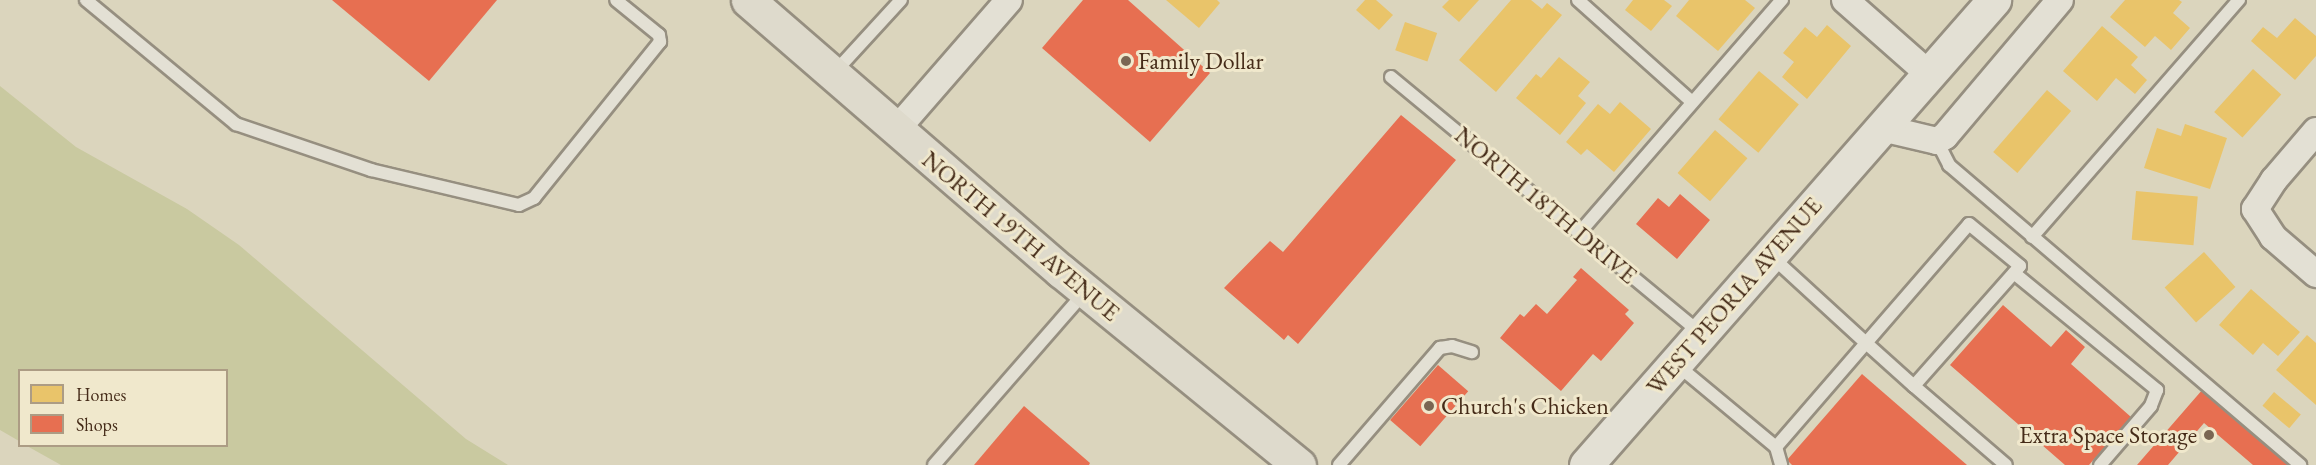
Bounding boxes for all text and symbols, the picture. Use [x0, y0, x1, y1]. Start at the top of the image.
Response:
place label: Family Dollar [1138, 47, 1263, 75]
marker: Family Dollar [1119, 54, 1133, 68]
street label: NORTH 18TH DRIVE [1449, 120, 1643, 290]
street label: NORTH 19TH AVENUE [916, 145, 1126, 327]
street label: WEST PEORIA AVENUE [1640, 191, 1828, 401]
legend [18, 369, 228, 447]
text: Homes [76, 383, 126, 406]
place label: Church's Chicken [1441, 392, 1609, 420]
marker: Church's Chicken [1422, 399, 1436, 413]
text: Shops [76, 413, 118, 436]
place label: Extra Space Storage [2019, 421, 2197, 449]
marker: Extra Space Storage [2202, 428, 2216, 442]

